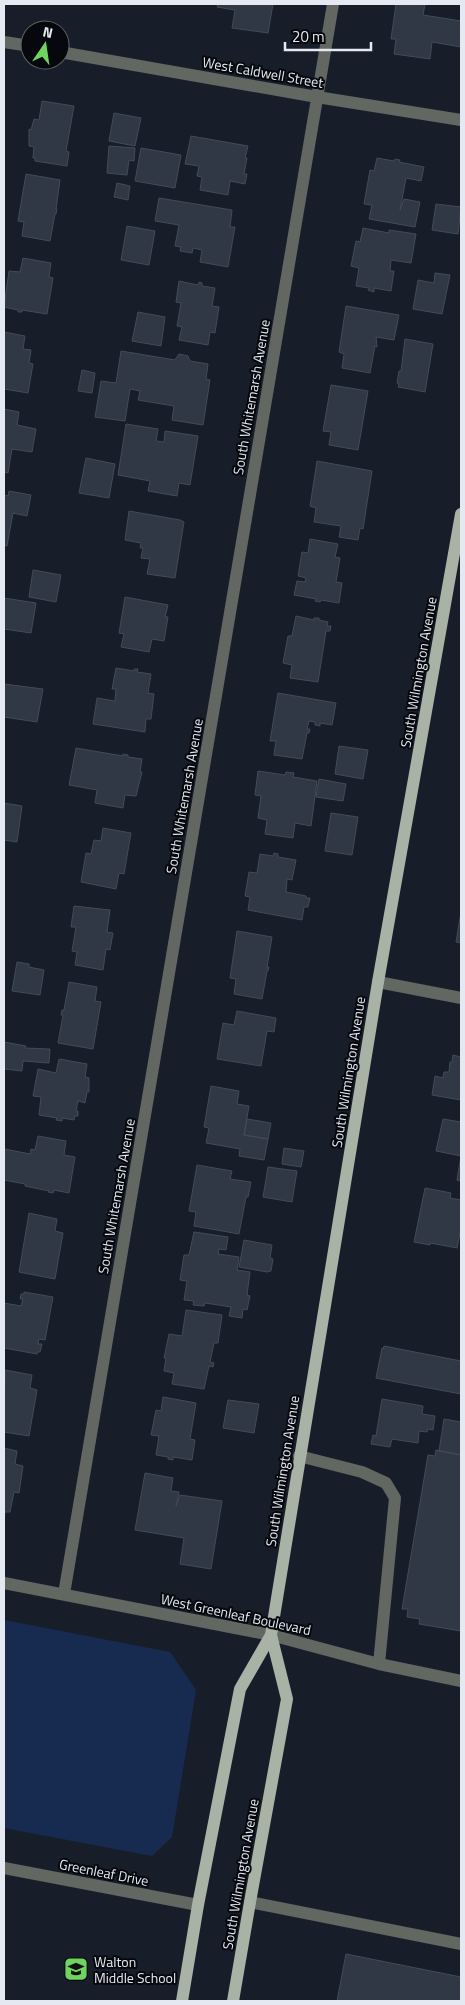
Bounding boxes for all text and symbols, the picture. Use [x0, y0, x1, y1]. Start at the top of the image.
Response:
north arrow [20, 20, 70, 70]
scale bar [285, 20, 371, 52]
text: N [41, 21, 55, 43]
text: 20 m [292, 25, 325, 48]
street label: West Caldwell Street [201, 51, 325, 93]
street label: South Whitemarsh Avenue [227, 318, 275, 476]
street label: South Wilmington Avenue [394, 595, 442, 749]
street label: South Whitemarsh Avenue [160, 717, 208, 875]
street label: South Wilmington Avenue [326, 995, 370, 1149]
street label: South Whitemarsh Avenue [92, 1117, 140, 1275]
street label: South Wilmington Avenue [260, 1394, 304, 1548]
street label: West Greenleaf Boulevard [159, 1588, 313, 1640]
street label: South Wilmington Avenue [216, 1797, 264, 1951]
street label: Greenleaf Drive [58, 1853, 150, 1891]
place label: Walton Middle School [94, 1951, 176, 1988]
school or university icon: Walton Middle School [63, 1956, 89, 1982]

